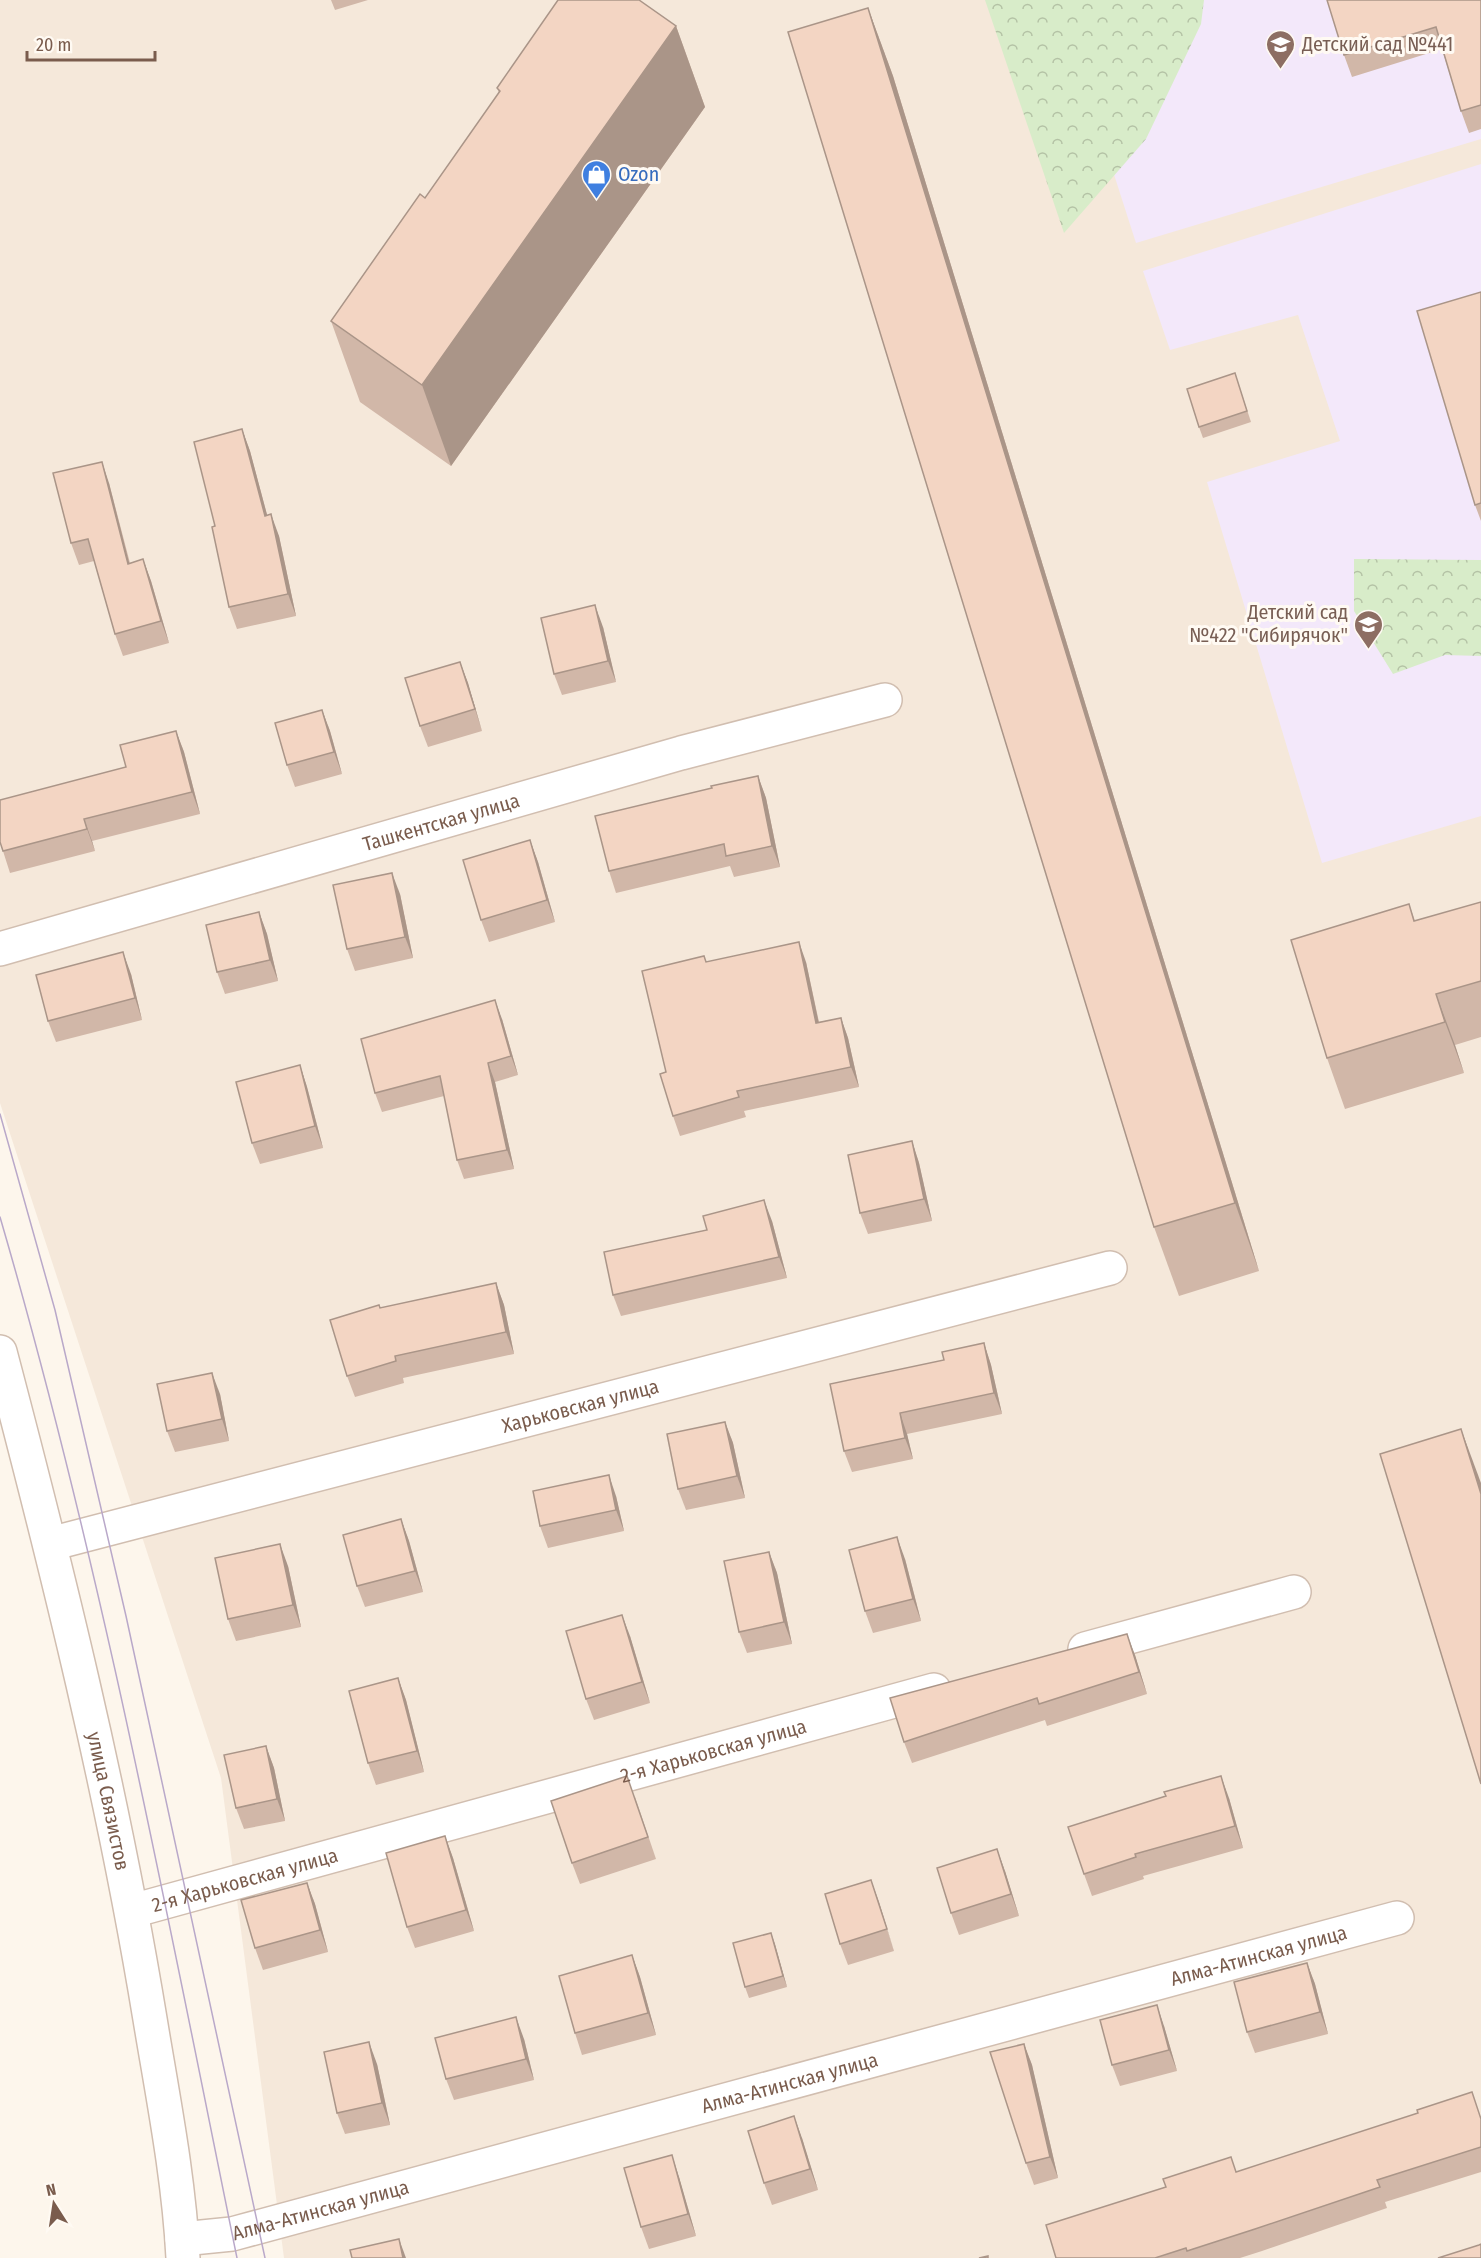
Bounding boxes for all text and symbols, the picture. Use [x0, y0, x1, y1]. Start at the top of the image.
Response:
scale bar [27, 24, 154, 62]
school or university icon: Детский сад №441 [1265, 28, 1297, 70]
place label: Детский сад №441 [1301, 32, 1453, 56]
text: 20 m [36, 34, 71, 56]
shop icon: Ozon [581, 158, 613, 200]
place label: Ozon [618, 162, 659, 186]
place label: Детский сад №422 "Сибирячок" [1189, 600, 1348, 647]
school or university icon: Детский сад №422 "Сибирячок" [1353, 608, 1385, 650]
street label: Ташкентская улица [360, 788, 522, 856]
street label: Харьковская улица [499, 1374, 661, 1438]
street label: 2-я Харьковская улица [618, 1714, 809, 1788]
street label: улица Связистов [82, 1729, 135, 1872]
street label: 2-я Харьковская улица [149, 1843, 340, 1917]
street label: Алма-Атинская улица [1168, 1920, 1350, 1991]
street label: Алма-Атинская улица [699, 2047, 881, 2118]
north arrow [24, 2174, 84, 2234]
street label: Алма-Атинская улица [230, 2175, 411, 2245]
text: N [44, 2180, 58, 2200]

